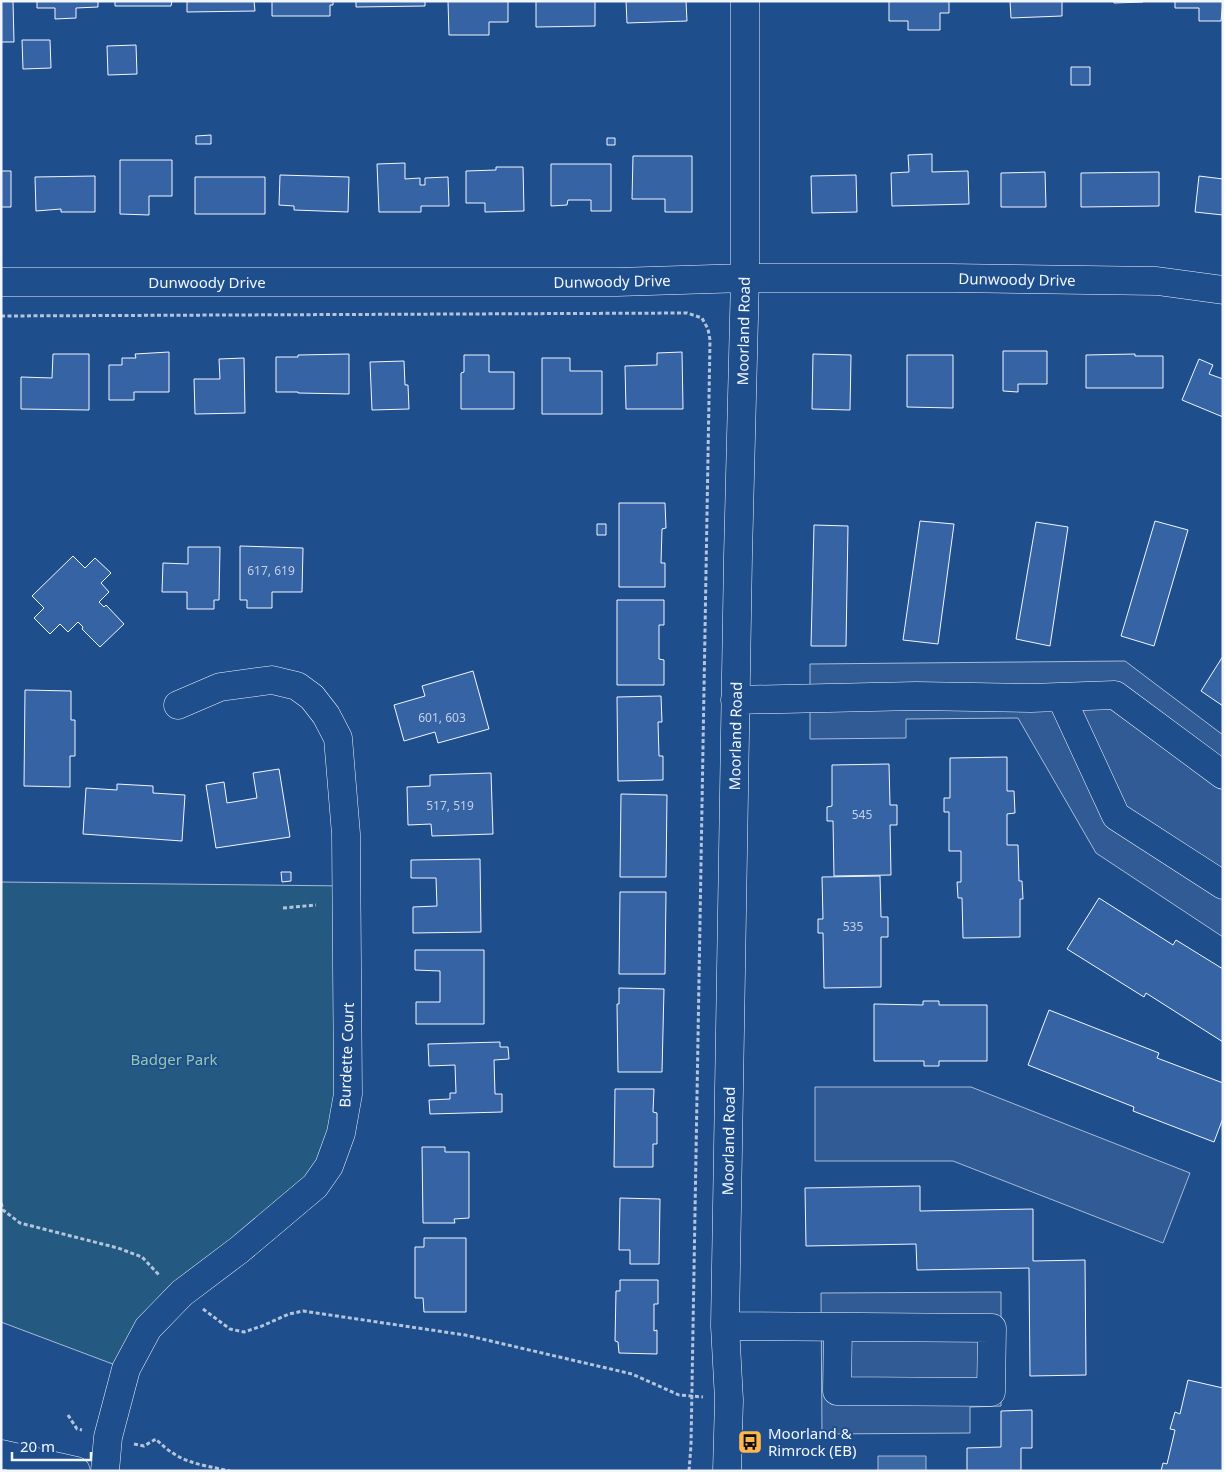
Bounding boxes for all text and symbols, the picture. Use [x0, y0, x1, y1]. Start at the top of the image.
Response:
street label: Dunwoody Drive [958, 268, 1076, 290]
street label: Dunwoody Drive [553, 270, 671, 292]
street label: Dunwoody Drive [148, 272, 266, 292]
street label: Moorland Road [732, 276, 754, 386]
house number: 617, 619 [247, 562, 295, 579]
street label: Moorland Road [724, 681, 746, 791]
house number: 601, 603 [418, 709, 466, 726]
house number: 517, 519 [426, 797, 474, 814]
house number: 545 [852, 806, 872, 823]
house number: 535 [843, 918, 863, 935]
street label: Burdette Court [334, 1001, 358, 1108]
park label: Badger Park [131, 1049, 217, 1069]
street label: Moorland Road [717, 1086, 739, 1196]
place label: Moorland & Rimrock (EB) [768, 1423, 856, 1460]
bus stop icon: Moorland & Rimrock (EB) [737, 1429, 763, 1455]
scale bar [12, 1430, 91, 1462]
text: 20 m [20, 1436, 55, 1456]

